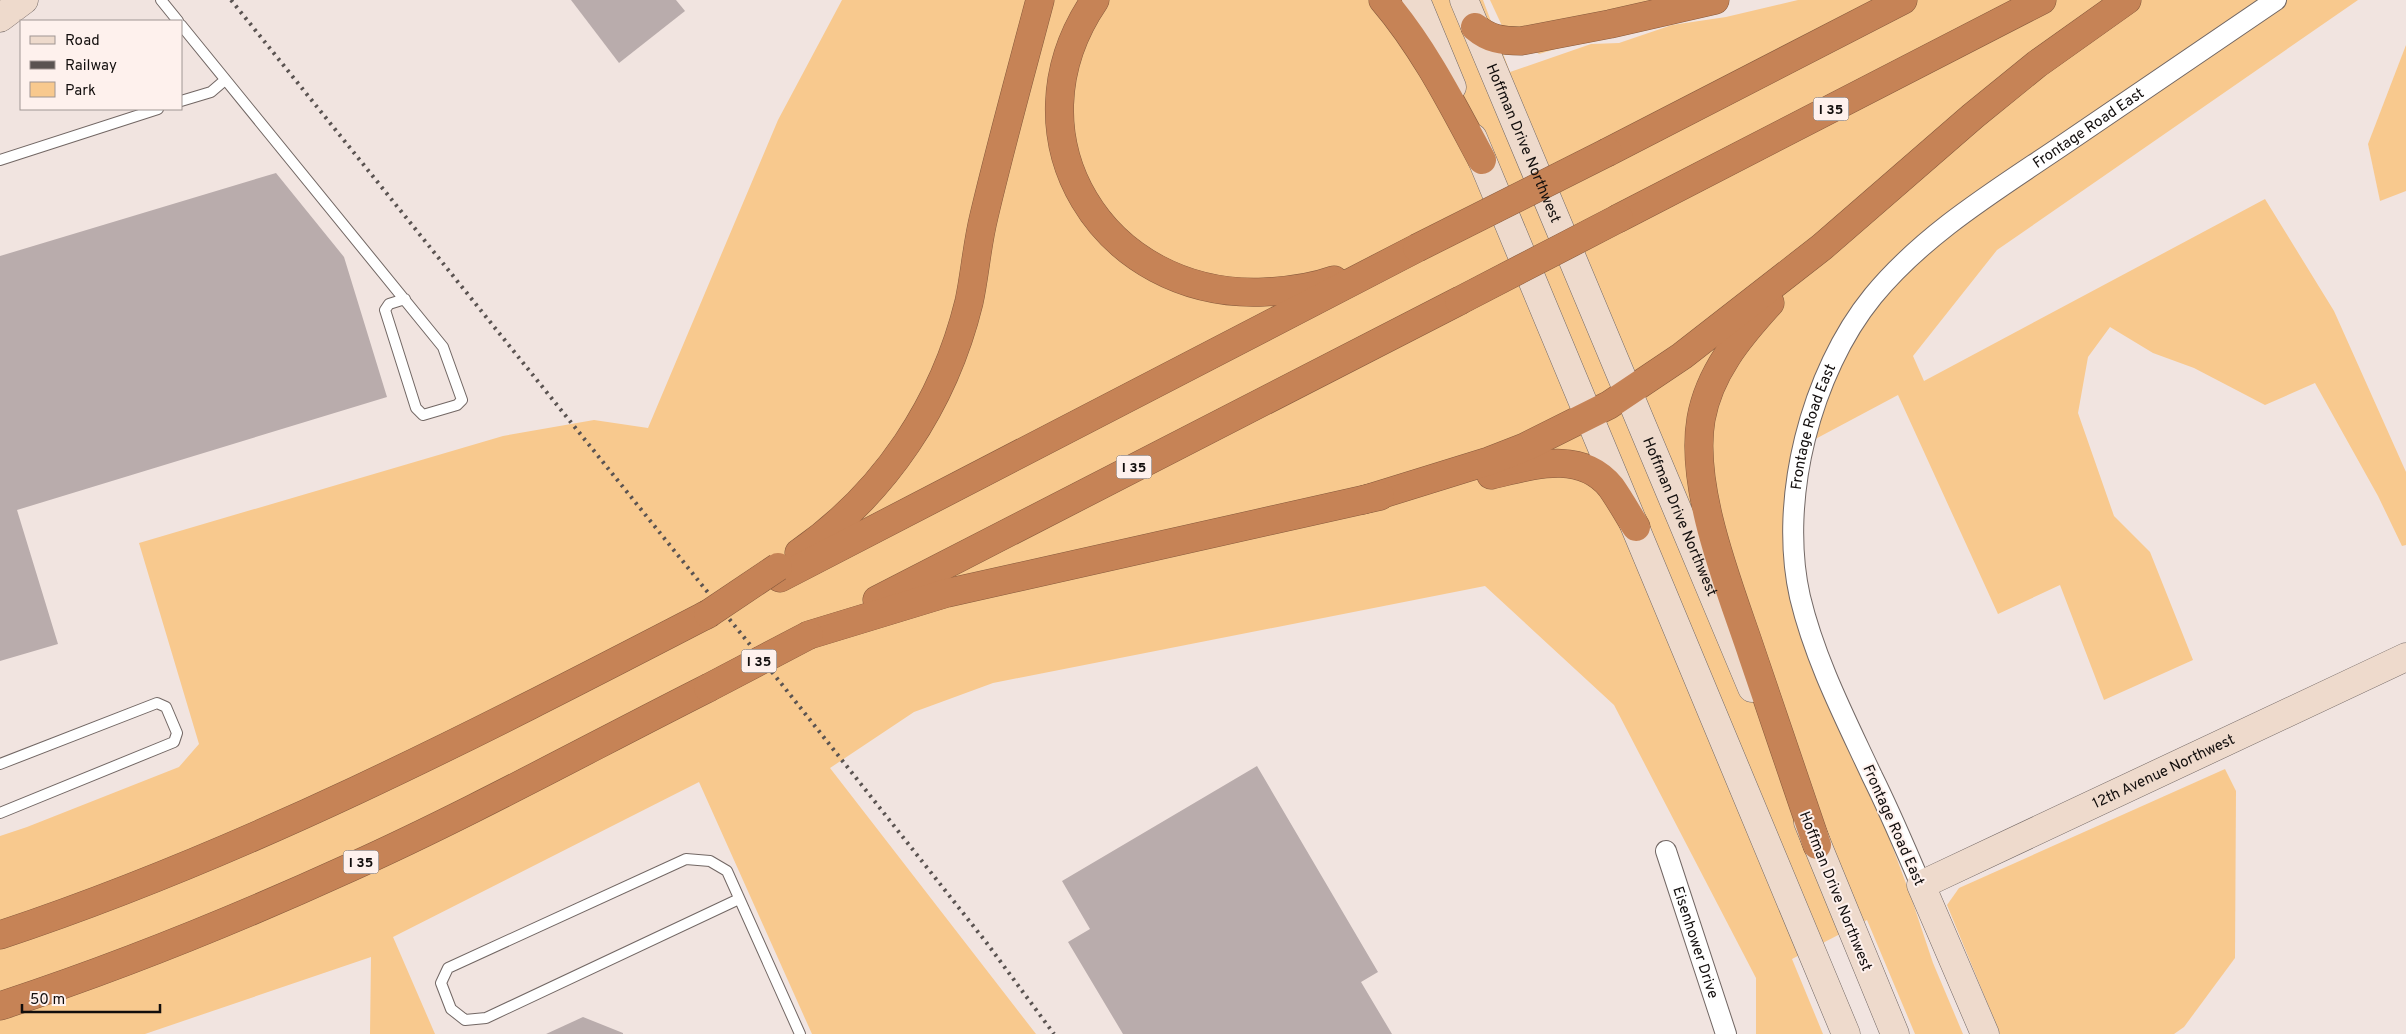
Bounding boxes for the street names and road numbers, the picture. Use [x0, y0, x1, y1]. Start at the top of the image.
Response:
street label: Hoffman Drive Northwest [1481, 61, 1564, 226]
street label: Frontage Road East [2030, 84, 2148, 173]
road number: I 35 [1814, 98, 1848, 120]
street label: Frontage Road East [1788, 361, 1841, 491]
street label: Hoffman Drive Northwest [1637, 435, 1721, 600]
road number: I 35 [1116, 456, 1152, 478]
road number: I 35 [742, 649, 776, 672]
street label: 12th Avenue Northwest [2090, 731, 2238, 814]
street label: Frontage Road East [1857, 762, 1928, 889]
street label: Hoffman Drive Northwest [1794, 809, 1875, 974]
road number: I 35 [344, 850, 378, 874]
street label: Eisenhower Drive [1667, 884, 1722, 1001]

